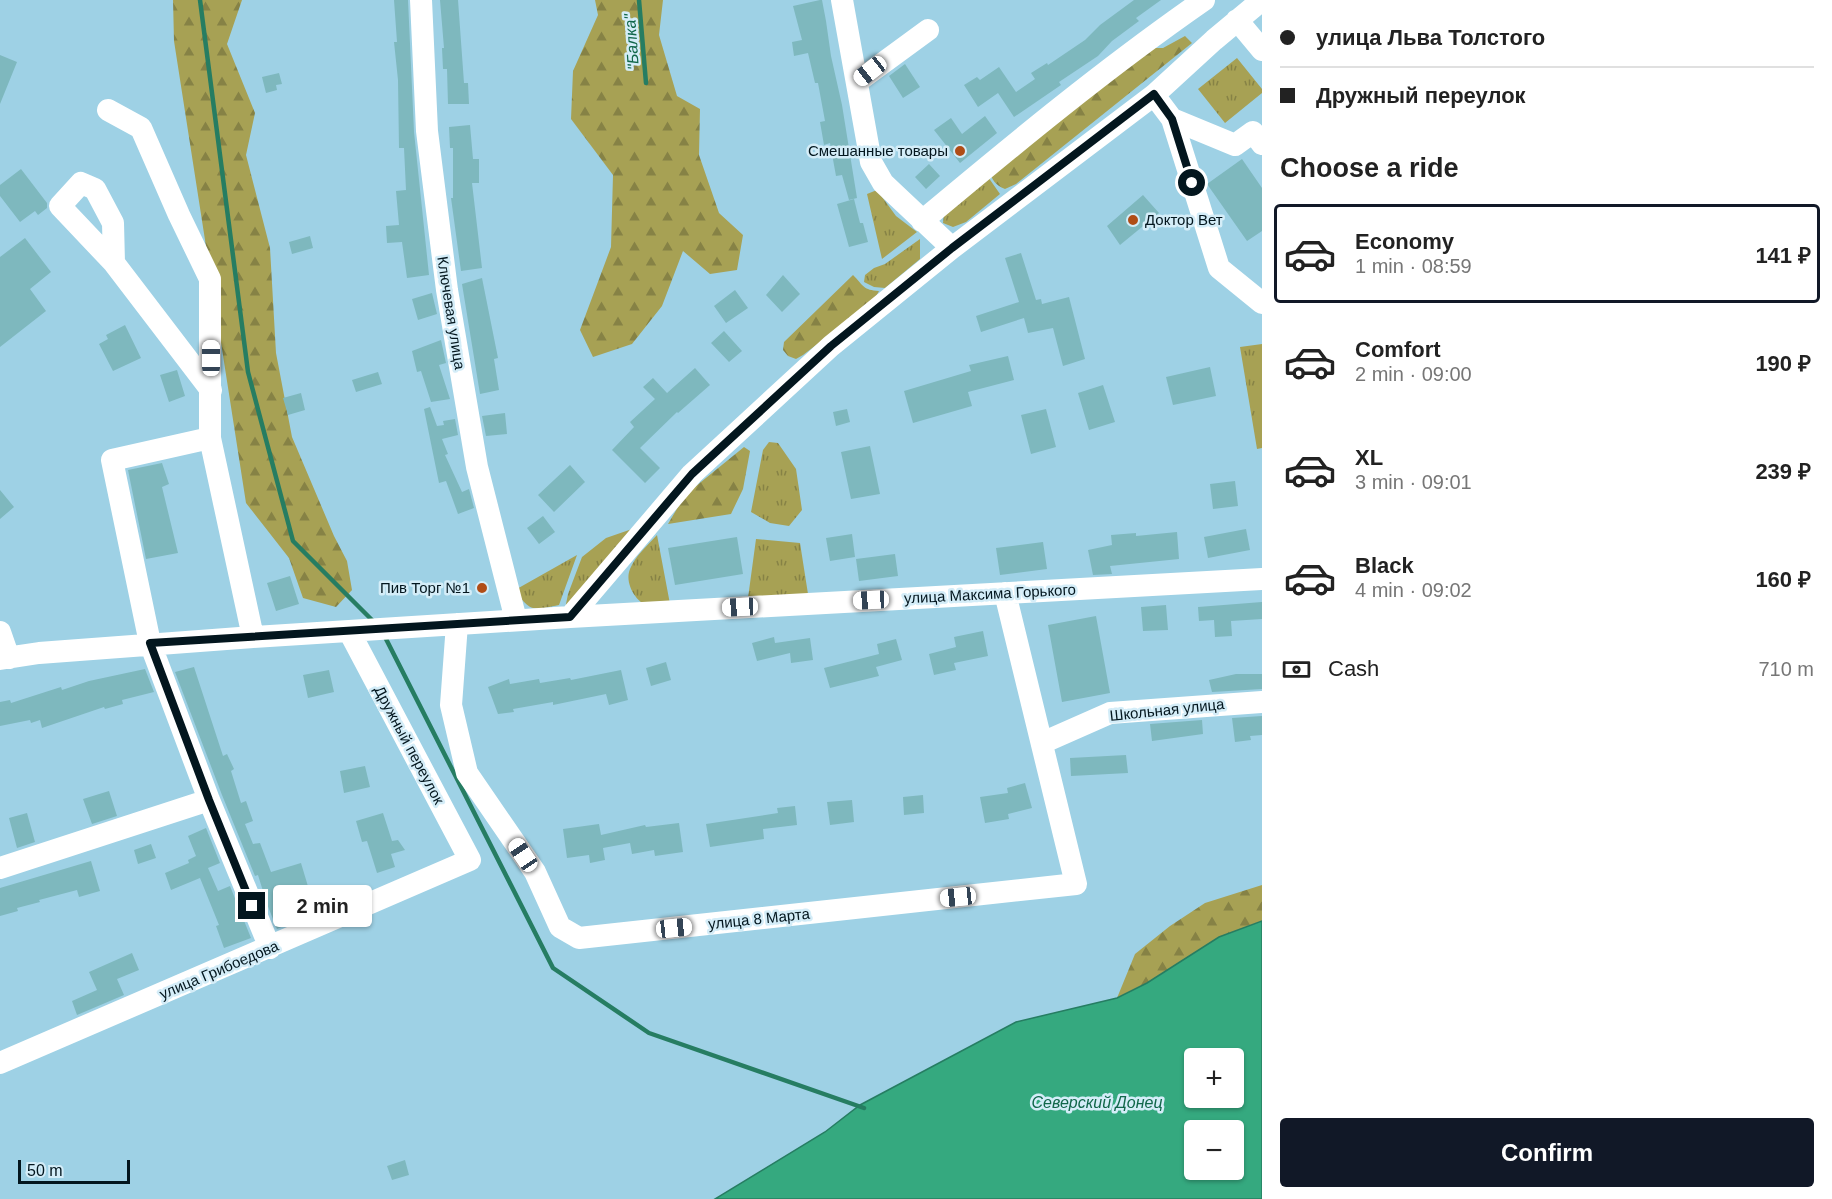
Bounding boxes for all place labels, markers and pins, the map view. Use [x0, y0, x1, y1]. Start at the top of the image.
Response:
place label: Смешанные товары [808, 142, 948, 159]
marker: Смешанные товары [953, 144, 967, 158]
place label: Доктор Вет [1145, 211, 1223, 228]
marker: Доктор Вет [1126, 213, 1140, 227]
place label: Пив Торг №1 [380, 579, 470, 596]
marker: Пив Торг №1 [475, 581, 489, 595]

